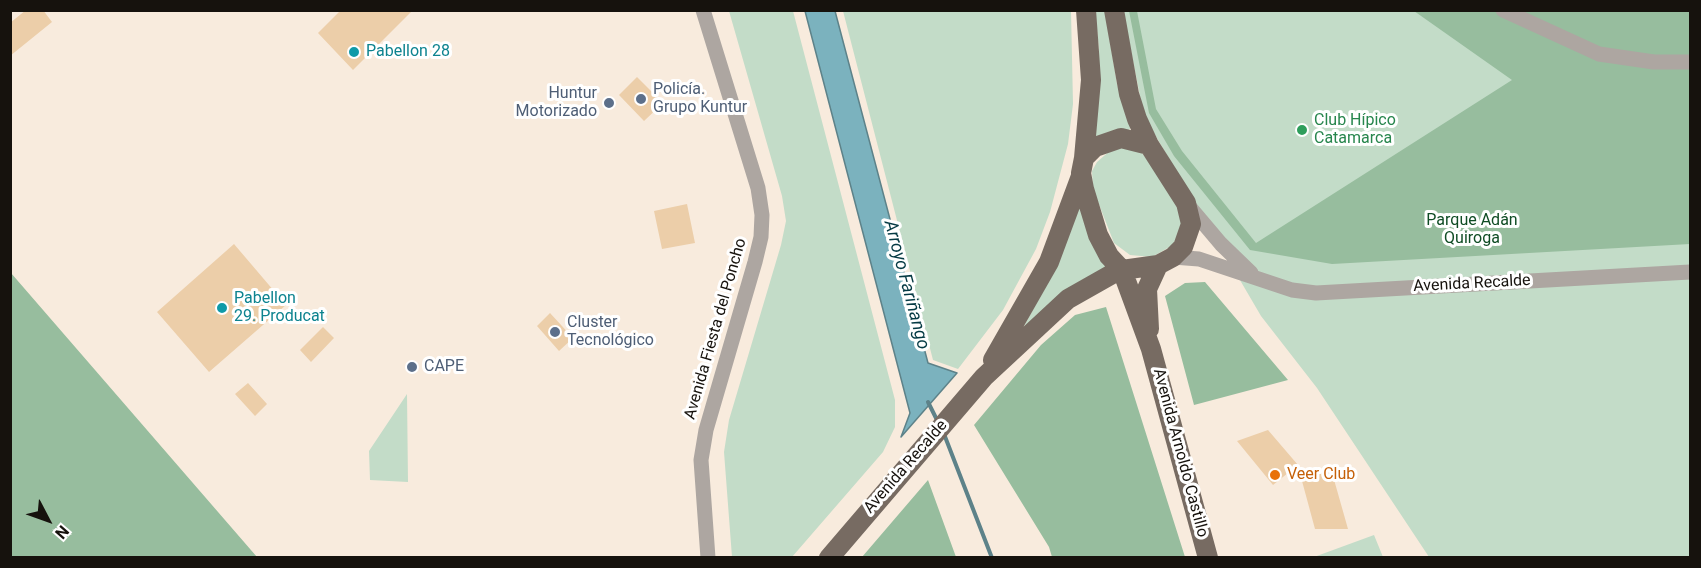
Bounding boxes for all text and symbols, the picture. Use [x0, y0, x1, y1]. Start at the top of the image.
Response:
place label: Pabellon 28 [366, 42, 450, 62]
marker: Pabellon 28 [347, 45, 361, 59]
place label: Policía. Grupo Kuntur [653, 80, 747, 118]
place label: Huntur Motorizado [516, 84, 597, 122]
marker: Policía. Grupo Kuntur [634, 92, 648, 106]
marker: Huntur Motorizado [602, 96, 616, 110]
place label: Club Hípico Catamarca [1314, 111, 1396, 149]
marker: Club Hípico Catamarca [1295, 123, 1309, 137]
park label: Parque Adán Quiroga [1426, 211, 1518, 249]
water label: Arroyo Fariñango [878, 218, 934, 352]
street label: Avenida Fiesta del Poncho [681, 236, 751, 422]
street label: Avenida Recalde [1413, 271, 1531, 297]
place label: Pabellon 29. Producat [234, 289, 325, 327]
marker: Pabellon 29. Producat [215, 301, 229, 315]
place label: Cluster Tecnológico [567, 313, 654, 351]
marker: Cluster Tecnológico [548, 325, 562, 339]
place label: CAPE [424, 357, 464, 377]
marker: CAPE [405, 360, 419, 374]
street label: Avenida Arnoldo Castillo [1148, 367, 1212, 539]
street label: Avenida Recalde [860, 416, 952, 518]
place label: Veer Club [1287, 465, 1355, 485]
marker: Veer Club [1268, 468, 1282, 482]
north arrow [18, 490, 78, 550]
text: N [51, 522, 73, 543]

